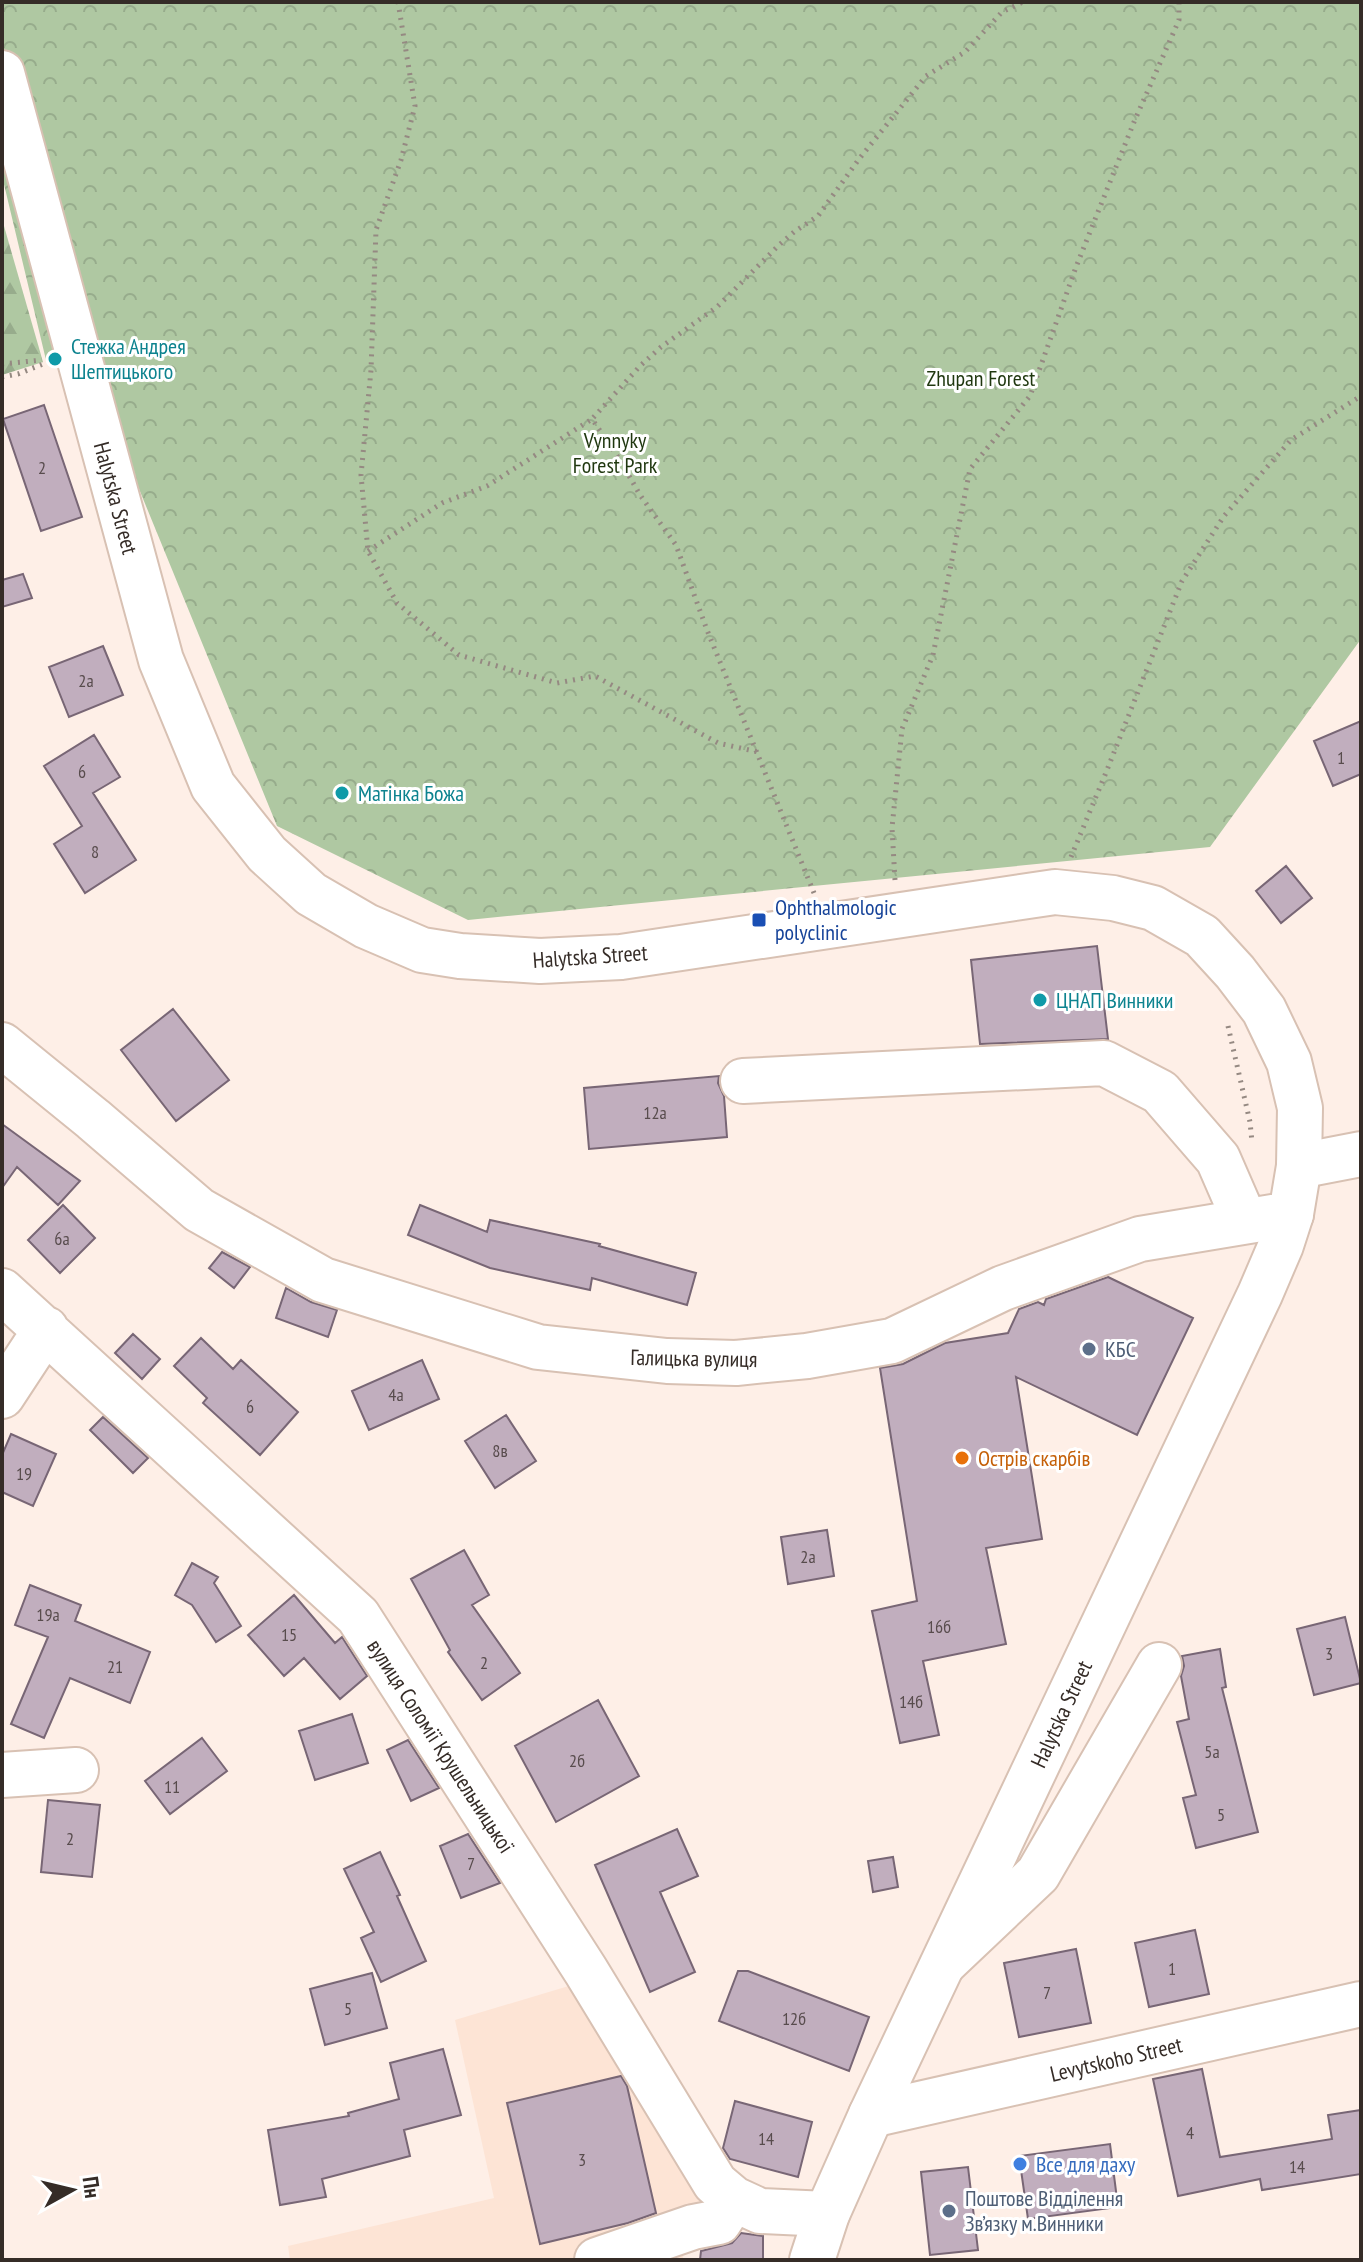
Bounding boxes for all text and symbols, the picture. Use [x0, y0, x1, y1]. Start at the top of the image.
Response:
place label: Стежка Андрея Шептицького [71, 332, 186, 385]
marker: Стежка Андрея Шептицького [46, 350, 64, 368]
park label: Zhupan Forest [927, 364, 1035, 392]
park label: Vynnyky Forest Park [573, 426, 658, 479]
street label: Halytska Street [88, 439, 144, 557]
house number: 2 [38, 456, 46, 479]
house number: 2а [78, 669, 94, 692]
house number: 1 [1337, 746, 1345, 769]
house number: 6 [78, 760, 86, 783]
place label: Матінка Божа [358, 779, 464, 807]
marker: Матінка Божа [333, 784, 351, 802]
house number: 8 [91, 840, 99, 863]
place label: Ophthalmologic polyclinic [775, 893, 897, 946]
marker: Ophthalmologic polyclinic [750, 911, 768, 929]
street label: Halytska Street [532, 938, 648, 974]
place label: ЦНАП Винники [1056, 986, 1174, 1014]
marker: ЦНАП Винники [1031, 991, 1049, 1009]
house number: 12а [643, 1101, 667, 1124]
house number: 6а [54, 1227, 70, 1250]
place label: КБС [1105, 1335, 1136, 1363]
marker: КБС [1080, 1340, 1098, 1358]
street label: Галицька вулиця [630, 1343, 758, 1373]
house number: 4а [388, 1383, 404, 1406]
house number: 6 [246, 1395, 254, 1418]
house number: 8в [492, 1439, 508, 1462]
place label: Острів скарбів [978, 1444, 1091, 1472]
marker: Острів скарбів [953, 1449, 971, 1467]
house number: 19 [16, 1462, 32, 1485]
house number: 2а [800, 1545, 816, 1568]
house number: 19а [36, 1603, 60, 1626]
house number: 16б [927, 1615, 951, 1638]
house number: 15 [281, 1623, 297, 1646]
street label: вулиця Соломії Крушельницької [361, 1634, 521, 1858]
house number: 3 [1325, 1642, 1333, 1665]
house number: 2 [480, 1651, 488, 1674]
house number: 21 [107, 1655, 123, 1678]
street label: Halytska Street [1024, 1656, 1098, 1772]
house number: 14б [899, 1690, 923, 1713]
house number: 5а [1204, 1740, 1220, 1763]
house number: 2б [569, 1749, 585, 1772]
house number: 11 [164, 1775, 180, 1798]
house number: 5 [1217, 1803, 1225, 1826]
house number: 2 [66, 1827, 74, 1850]
house number: 7 [467, 1852, 475, 1875]
house number: 1 [1168, 1957, 1176, 1980]
house number: 7 [1043, 1981, 1051, 2004]
house number: 5 [344, 1997, 352, 2020]
house number: 12б [782, 2007, 806, 2030]
street label: Levytskoho Street [1047, 2030, 1185, 2088]
house number: 4 [1186, 2121, 1194, 2144]
house number: 14 [758, 2127, 774, 2150]
house number: 3 [578, 2148, 586, 2171]
north arrow [32, 2150, 112, 2230]
place label: Все для даху [1036, 2150, 1136, 2178]
marker: Все для даху [1011, 2155, 1029, 2173]
house number: 14 [1289, 2155, 1305, 2178]
text: Пн [76, 2175, 107, 2200]
place label: Поштове Відділення Зв’язку м.Винники [965, 2184, 1123, 2237]
marker: Поштове Відділення Зв’язку м.Винники [940, 2202, 958, 2220]

